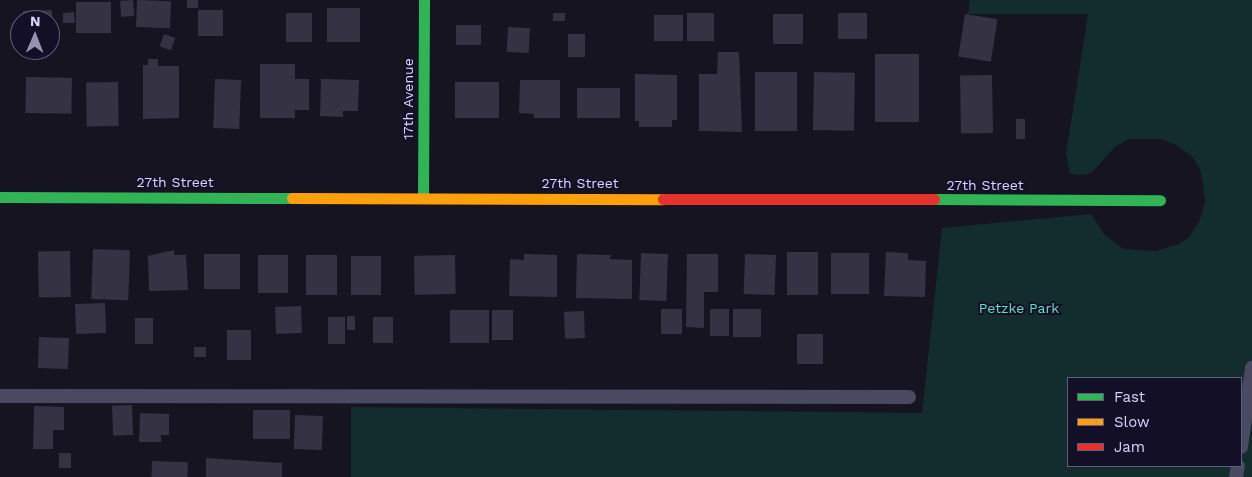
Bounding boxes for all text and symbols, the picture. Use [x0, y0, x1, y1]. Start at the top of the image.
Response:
north arrow [10, 10, 60, 60]
text: N [30, 13, 41, 29]
street label: 17th Avenue [400, 58, 416, 140]
street label: 27th Street [136, 174, 214, 190]
street label: 27th Street [541, 175, 619, 191]
street label: 27th Street [946, 177, 1024, 193]
park label: Petzke Park [979, 300, 1059, 316]
legend [1067, 377, 1242, 467]
text: Fast [1114, 388, 1145, 406]
text: Slow [1114, 413, 1150, 431]
text: Jam [1114, 438, 1145, 456]

